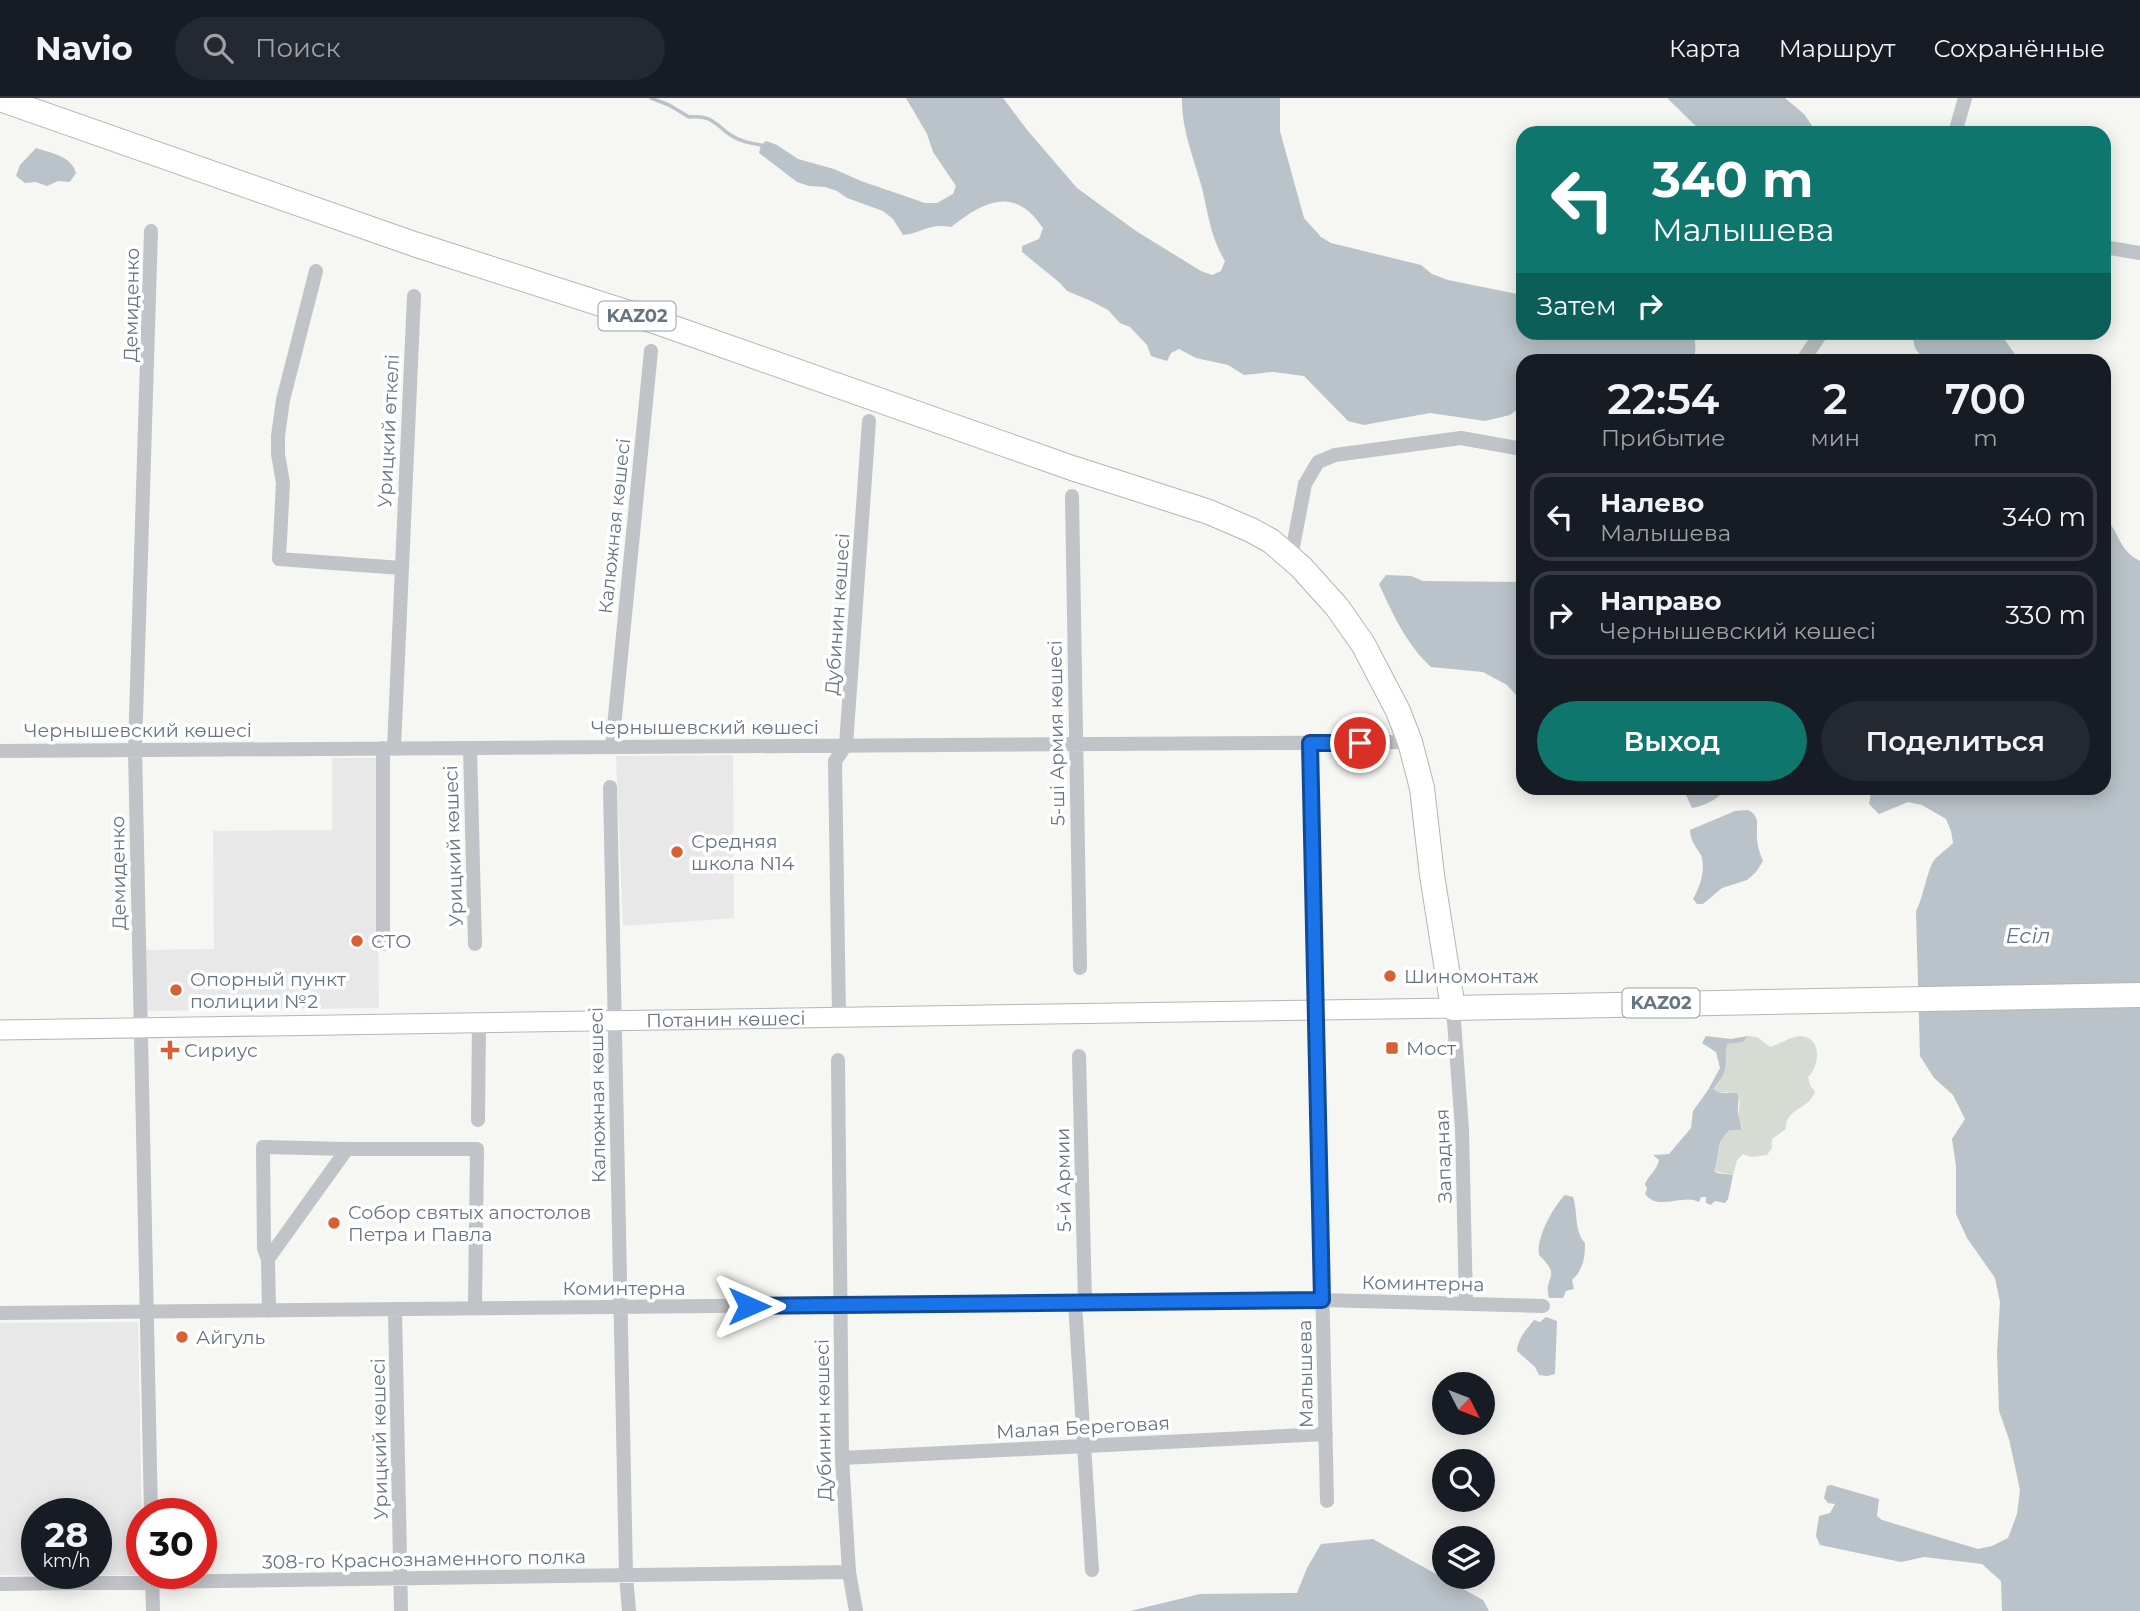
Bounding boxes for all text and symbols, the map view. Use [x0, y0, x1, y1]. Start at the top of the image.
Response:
search box [175, 17, 665, 80]
text: Navio [35, 28, 133, 68]
icon: search [199, 29, 237, 67]
text: Поиск [255, 32, 341, 64]
text: Карта [1669, 34, 1741, 63]
text: Маршрут [1779, 34, 1895, 63]
text: Сохранённые [1933, 34, 2105, 63]
text: 340 m [1652, 150, 1813, 209]
icon: left [1537, 154, 1628, 245]
text: Малышева [1652, 210, 1834, 249]
street label: Демиденко [119, 248, 144, 362]
icon: right [1631, 287, 1669, 325]
text: Затем [1537, 290, 1617, 322]
road number: KAZ02 [598, 302, 676, 330]
street label: Урицкий өткелі [373, 354, 404, 508]
text: 22:54 [1607, 373, 1719, 425]
text: 2 [1823, 373, 1847, 425]
text: 700 [1945, 373, 2026, 425]
text: Прибытие [1601, 424, 1726, 452]
text: мин [1810, 424, 1860, 452]
text: m [1973, 424, 1998, 452]
street label: Калюжная көшесі [594, 437, 635, 615]
text: Налево [1600, 487, 1704, 519]
icon: left [1541, 498, 1579, 536]
text: 340 m [2003, 501, 2086, 533]
text: Малышева [1600, 519, 1731, 547]
street label: Дубинин көшесі [820, 532, 855, 696]
text: Направо [1600, 585, 1721, 617]
icon: right [1541, 596, 1579, 634]
text: 330 m [2005, 599, 2086, 631]
text: Чернышевский көшесі [1600, 617, 1876, 645]
street label: 5-ші Армия көшесі [1043, 640, 1070, 826]
button: Выход [1537, 701, 1807, 781]
button: Поделиться [1821, 701, 2090, 781]
pin [1330, 713, 1390, 773]
street label: Чернышевский көшесі [591, 716, 819, 739]
street label: Чернышевский көшесі [24, 719, 252, 742]
icon: arrive [1341, 724, 1379, 762]
street label: Урицкий көшесі [439, 765, 468, 927]
street label: Демиденко [106, 816, 131, 930]
place label: Средняя школа N14 [691, 830, 795, 875]
marker: Средняя школа N14 [669, 844, 685, 860]
water label: Есіл [2006, 923, 2050, 948]
place label: СТО [371, 930, 411, 953]
marker: СТО [349, 933, 365, 949]
place label: Шиномонтаж [1404, 965, 1539, 988]
place label: Опорный пункт полиции №2 [190, 968, 346, 1013]
marker: Шиномонтаж [1382, 968, 1398, 984]
marker: Опорный пункт полиции №2 [168, 982, 184, 998]
road number: KAZ02 [1622, 988, 1700, 1018]
street label: Калюжная көшесі [584, 1007, 611, 1183]
street label: Потанин көшесі [646, 1007, 806, 1032]
place label: Мост [1406, 1037, 1456, 1060]
place label: Сириус [184, 1039, 258, 1062]
marker: Мост [1384, 1040, 1400, 1056]
marker: Сириус [162, 1042, 178, 1058]
street label: Западная [1430, 1108, 1457, 1204]
street label: 5-й Армии [1051, 1128, 1076, 1232]
place label: Собор святых апостолов Петра и Павла [348, 1201, 591, 1246]
marker: Собор святых апостолов Петра и Павла [326, 1215, 342, 1231]
position arrow [712, 1269, 786, 1343]
street label: Коминтерна [1361, 1271, 1485, 1296]
street label: Коминтерна [563, 1277, 685, 1300]
street label: Малышева [1293, 1320, 1318, 1428]
place label: Айгуль [196, 1326, 265, 1349]
marker: Айгуль [174, 1329, 190, 1345]
street label: Дубинин көшесі [811, 1339, 836, 1501]
street label: Урицкий көшесі [367, 1358, 392, 1520]
north arrow [1432, 1372, 1494, 1435]
map controls [1432, 1372, 1495, 1589]
street label: Малая Береговая [996, 1411, 1171, 1444]
button: search [1432, 1449, 1495, 1512]
speed limit sign: 30 [126, 1498, 217, 1589]
text: 28 [45, 1513, 88, 1556]
button: layers [1432, 1526, 1495, 1589]
street label: 308-го Краснознаменного полка [262, 1545, 586, 1574]
text: km/h [42, 1550, 91, 1572]

